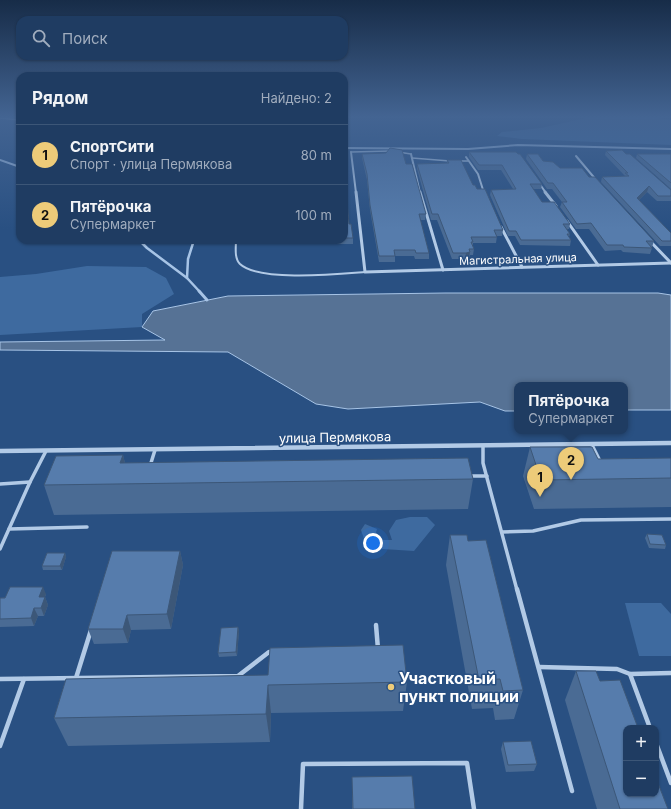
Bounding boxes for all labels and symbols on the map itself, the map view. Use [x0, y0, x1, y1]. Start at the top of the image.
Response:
street label: Магистральная улица [459, 250, 577, 268]
street label: улица Пермякова [279, 428, 391, 446]
pin: 2 [558, 447, 584, 480]
pin: 1 [527, 464, 553, 497]
your location [363, 533, 383, 553]
place label: Участковый пункт полиции [399, 668, 519, 706]
marker: Участковый пункт полиции [386, 682, 396, 692]

